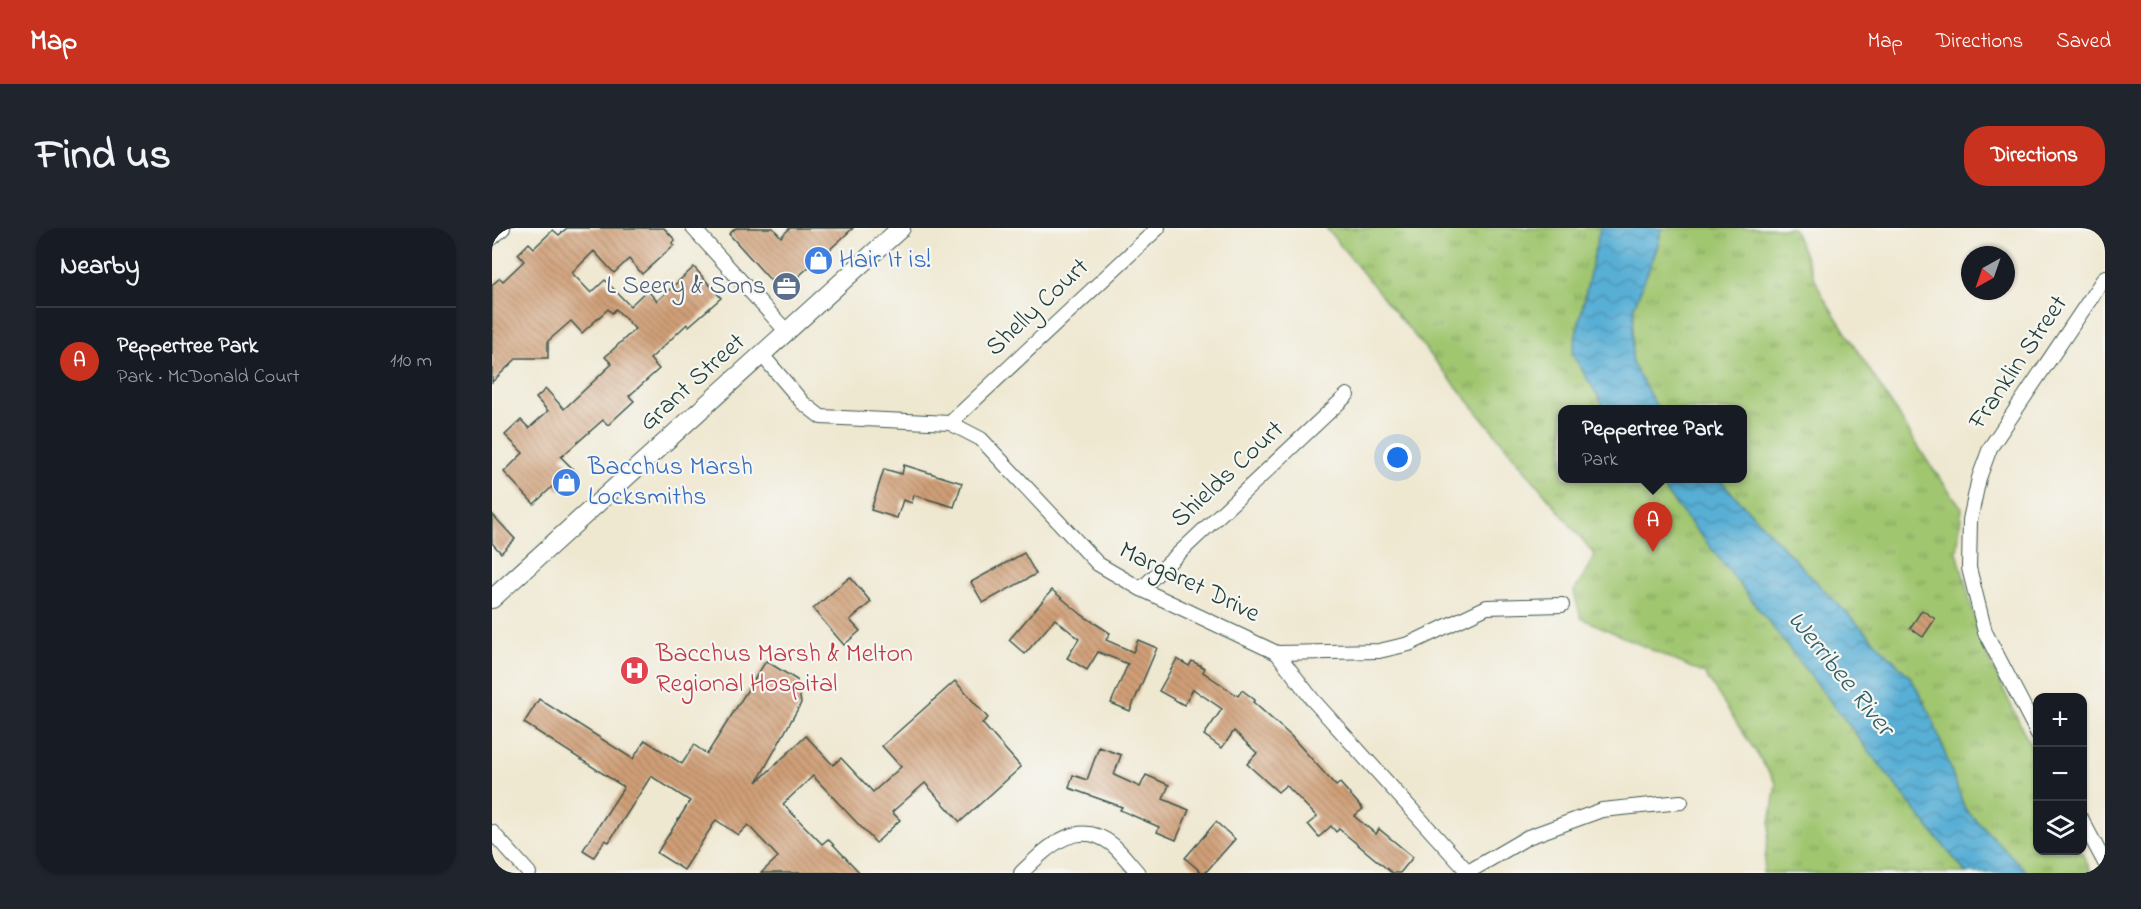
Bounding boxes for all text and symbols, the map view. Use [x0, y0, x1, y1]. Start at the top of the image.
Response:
text: Map [30, 22, 77, 63]
text: Map [1867, 27, 1903, 57]
text: Directions [1936, 27, 2023, 57]
text: Saved [2056, 27, 2111, 57]
text: Find us [36, 126, 171, 187]
button: Directions [1964, 126, 2105, 186]
place label: Hair It is! [839, 242, 931, 280]
shop icon: Hair It is! [802, 245, 834, 277]
north arrow [1961, 246, 2015, 300]
text: Nearby [60, 248, 139, 286]
street label: Shelly Court [978, 250, 1099, 366]
place label: L Seery & Sons [606, 268, 766, 306]
office icon: L Seery & Sons [771, 271, 803, 303]
street label: Franklin Street [1959, 288, 2078, 439]
street label: Grant Street [631, 325, 755, 441]
text: Peppertree Park [117, 331, 258, 363]
text: A [73, 347, 86, 376]
text: 110 m [390, 347, 432, 376]
text: Park · McDonald Court [117, 363, 299, 392]
popup [1558, 405, 1747, 483]
street label: Shields Court [1163, 412, 1294, 538]
text: Peppertree Park [1582, 414, 1723, 446]
your location [1383, 443, 1412, 472]
text: Park [1582, 446, 1618, 475]
place label: Bacchus Marsh Locksmiths [587, 449, 753, 517]
shop icon: Bacchus Marsh Locksmiths [551, 467, 583, 499]
pin: A [1634, 502, 1672, 552]
street label: Margaret Drive [1112, 532, 1266, 634]
water label: Werribee River [1777, 603, 1905, 748]
place label: Bacchus Marsh & Melton Regional Hospital [655, 636, 913, 704]
hospital icon: Bacchus Marsh & Melton Regional Hospital [619, 654, 651, 686]
map controls [2033, 693, 2087, 855]
button: + [2033, 693, 2087, 747]
button: − [2033, 747, 2087, 801]
button: layers [2033, 801, 2087, 855]

